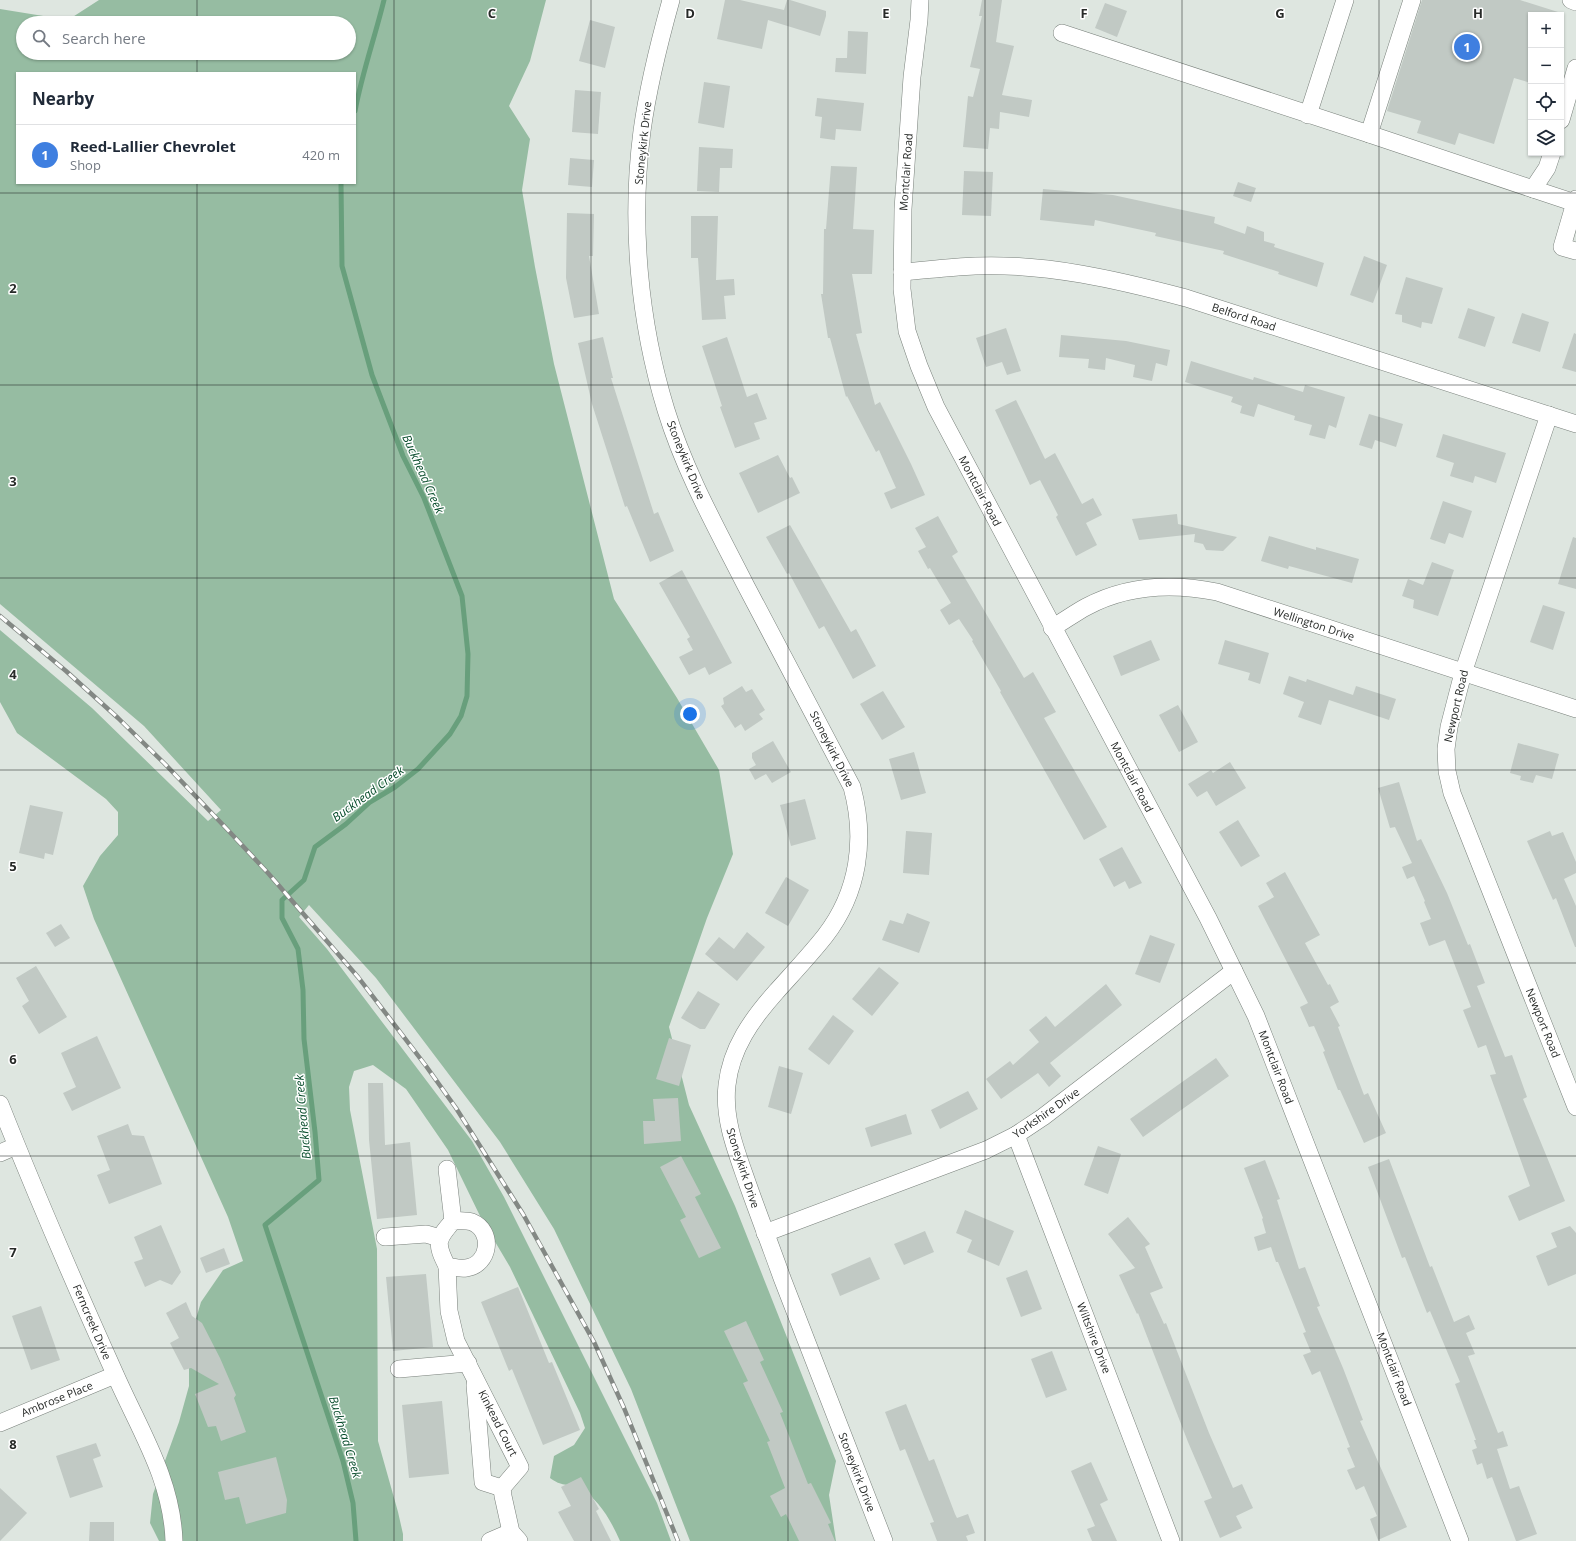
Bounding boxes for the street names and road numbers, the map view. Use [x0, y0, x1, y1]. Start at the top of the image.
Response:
street label: Stoneykirk Drive [631, 101, 654, 185]
street label: Montclair Road [895, 133, 916, 211]
street label: Belford Road [1210, 299, 1278, 334]
street label: Stoneykirk Drive [664, 418, 709, 501]
street label: Montclair Road [956, 453, 1005, 529]
street label: Wellington Drive [1272, 603, 1357, 644]
street label: Newport Road [1440, 668, 1471, 744]
street label: Stoneykirk Drive [807, 708, 858, 789]
street label: Montclair Road [1108, 739, 1157, 815]
street label: Newport Road [1523, 986, 1564, 1060]
street label: Montclair Road [1256, 1028, 1297, 1106]
street label: Yorkshire Drive [1009, 1084, 1082, 1141]
street label: Stoneykirk Drive [723, 1126, 764, 1210]
street label: Ferncreek Drive [70, 1282, 115, 1362]
street label: Wiltshire Drive [1074, 1300, 1115, 1375]
street label: Montclair Road [1374, 1330, 1415, 1408]
street label: Ambrose Place [19, 1377, 95, 1420]
street label: Kinkead Court [475, 1387, 522, 1459]
street label: Stoneykirk Drive [835, 1430, 879, 1514]

